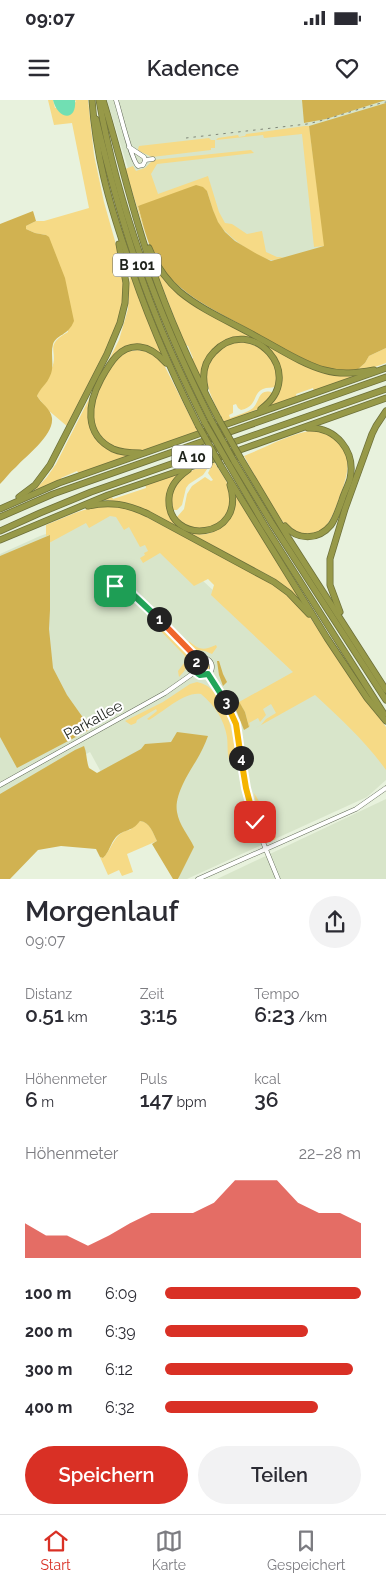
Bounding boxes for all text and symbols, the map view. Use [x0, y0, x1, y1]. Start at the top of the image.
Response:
text: 09:07 [25, 7, 75, 29]
icon: menu [25, 54, 53, 82]
icon: heart [333, 54, 361, 82]
text: Kadence [147, 55, 239, 81]
road number: B 101 [113, 254, 161, 276]
road number: A 10 [172, 446, 212, 468]
pin [94, 565, 136, 607]
icon: arrive [101, 572, 129, 600]
pin: 1 [146, 606, 172, 632]
text: 1 [156, 611, 163, 627]
pin: 2 [184, 650, 208, 674]
text: 2 [193, 654, 200, 670]
pin: 3 [214, 690, 238, 714]
text: 3 [223, 694, 230, 710]
street label: Parkallee [60, 696, 126, 744]
pin: 4 [228, 746, 254, 770]
text: 4 [238, 750, 246, 766]
pin [234, 801, 276, 843]
icon: check [241, 808, 269, 836]
text: Morgenlauf [25, 895, 178, 928]
button: share [309, 896, 361, 948]
text: 09:07 [25, 931, 65, 950]
text: Distanz [25, 986, 72, 1002]
text: Zeit [140, 986, 164, 1002]
text: Tempo [254, 986, 299, 1002]
text: 0.51 [25, 1002, 64, 1027]
text: 3:15 [140, 1002, 177, 1027]
text: 6:23 [254, 1002, 295, 1027]
text: km [64, 1009, 88, 1025]
text: /km [295, 1009, 327, 1025]
text: Höhenmeter [25, 1071, 107, 1087]
text: Puls [140, 1071, 167, 1087]
text: kcal [254, 1071, 281, 1087]
text: 6 [25, 1087, 38, 1112]
text: 147 [140, 1087, 173, 1112]
text: 36 [254, 1087, 279, 1112]
text: m [38, 1094, 54, 1110]
text: bpm [173, 1094, 207, 1110]
text: Höhenmeter [25, 1144, 119, 1163]
text: 22–28 m [299, 1144, 361, 1163]
text: 100 m [25, 1284, 71, 1303]
text: 6:09 [105, 1284, 137, 1303]
text: 200 m [25, 1322, 72, 1341]
text: 6:39 [105, 1322, 136, 1341]
text: 300 m [25, 1360, 72, 1379]
text: 6:12 [105, 1360, 133, 1379]
text: 400 m [25, 1398, 73, 1417]
text: 6:32 [105, 1398, 135, 1417]
button: Speichern [25, 1446, 188, 1504]
button: Teilen [198, 1446, 361, 1504]
tab: Start [40, 1527, 71, 1573]
tab: Karte [152, 1527, 186, 1573]
tab: Gespeichert [267, 1527, 346, 1573]

